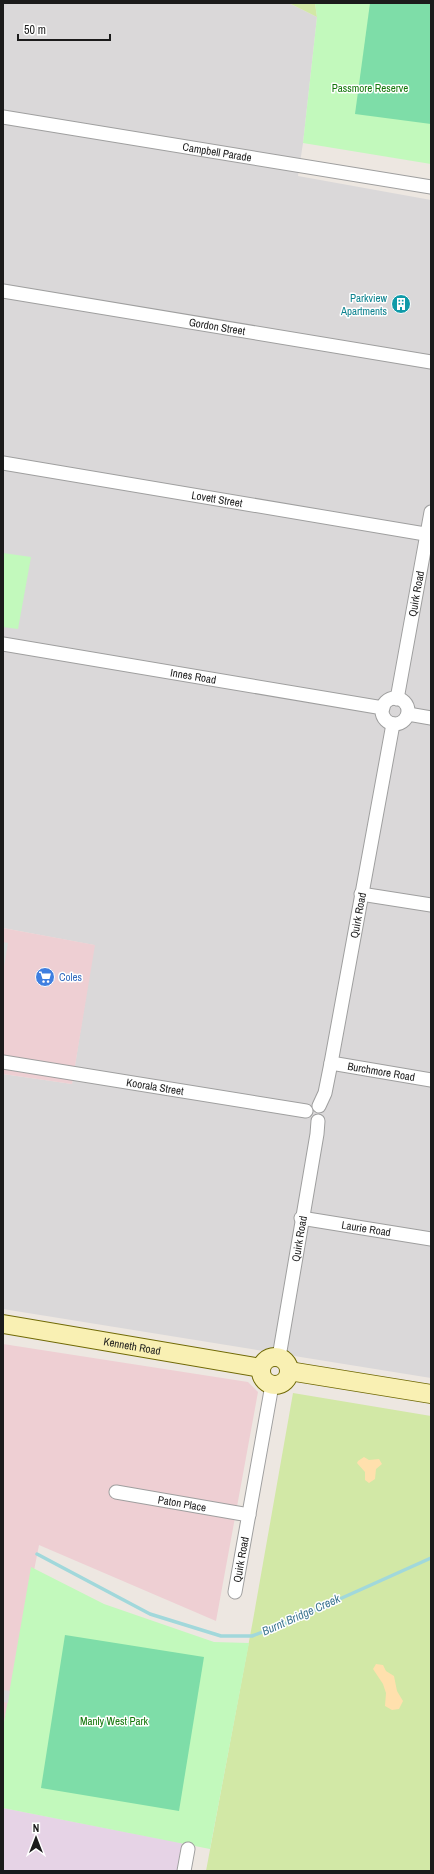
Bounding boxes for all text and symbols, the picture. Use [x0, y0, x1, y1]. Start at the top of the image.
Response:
scale bar [18, 16, 110, 42]
text: 50 m [24, 22, 46, 38]
park label: Passmore Reserve [332, 81, 408, 95]
street label: Campbell Parade [182, 139, 253, 165]
place label: Parkview Apartments [340, 291, 387, 318]
building icon: Parkview Apartments [390, 293, 412, 315]
street label: Gordon Street [188, 315, 247, 338]
street label: Lovett Street [191, 488, 244, 510]
street label: Quirk Road [405, 570, 427, 618]
street label: Innes Road [169, 665, 217, 687]
street label: Quirk Road [347, 891, 369, 939]
supermarket icon: Coles [34, 966, 56, 988]
place label: Coles [59, 970, 83, 984]
street label: Burchmore Road [346, 1059, 416, 1084]
street label: Koorala Street [125, 1075, 185, 1098]
street label: Quirk Road [288, 1215, 310, 1263]
street label: Laurie Road [340, 1218, 392, 1239]
street label: Kenneth Road [102, 1334, 162, 1358]
street label: Paton Place [157, 1492, 207, 1514]
street label: Quirk Road [230, 1536, 252, 1584]
water label: Burnt Bridge Creek [259, 1590, 344, 1639]
park label: Manly West Park [80, 1714, 148, 1728]
north arrow [16, 1818, 56, 1858]
text: N [33, 1821, 39, 1835]

